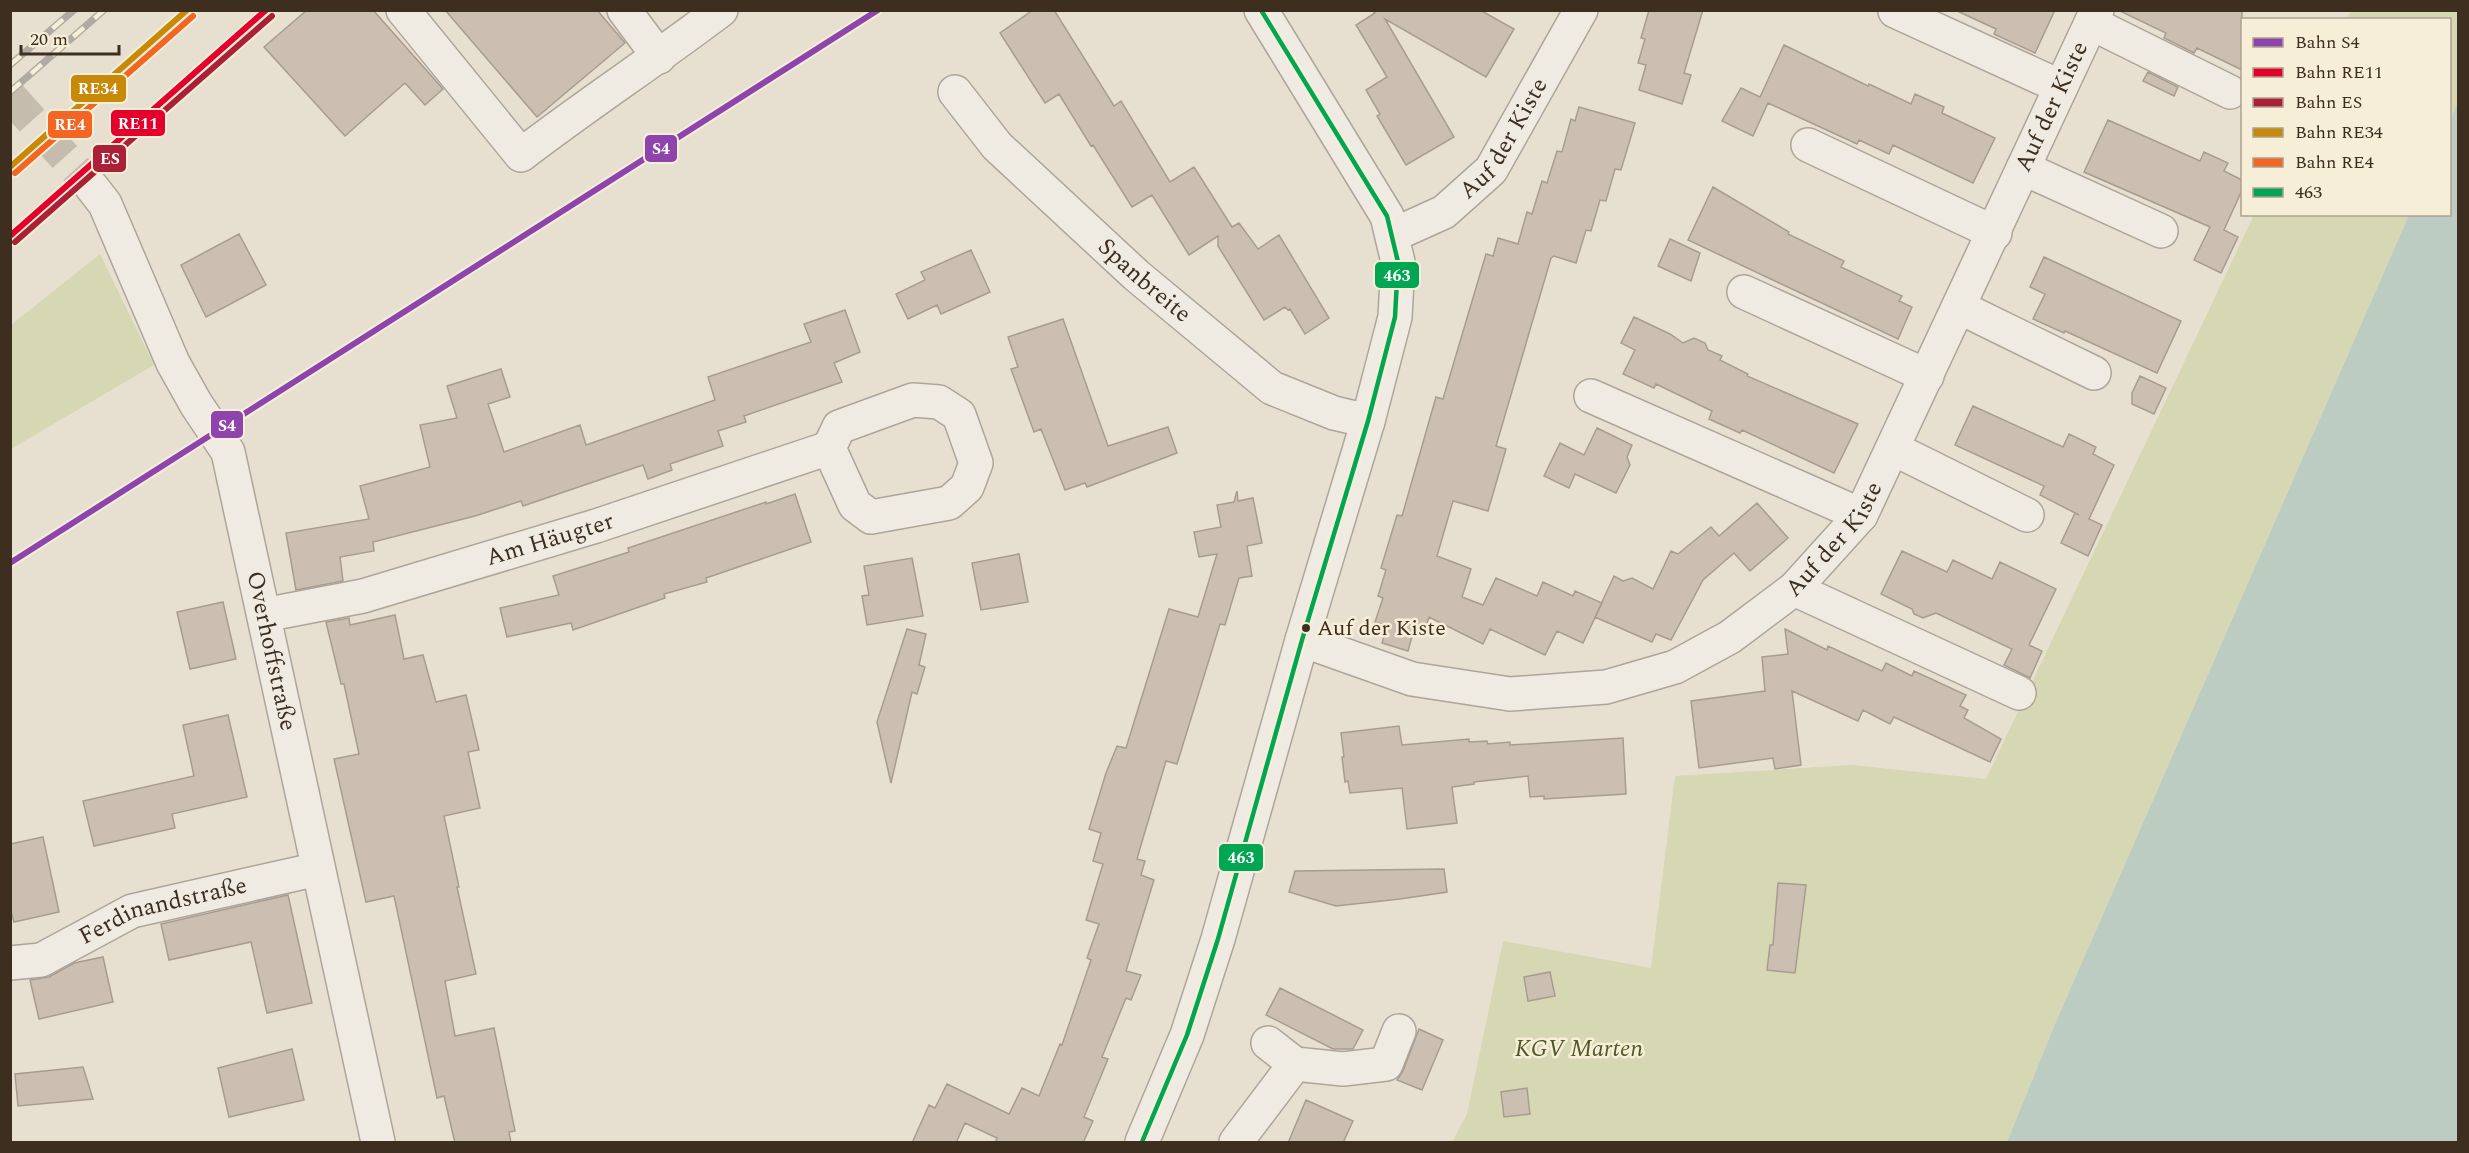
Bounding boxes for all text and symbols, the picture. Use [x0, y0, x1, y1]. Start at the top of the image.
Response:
scale bar [21, 18, 118, 56]
legend [2241, 18, 2451, 216]
text: 20 m [30, 26, 68, 53]
text: Bahn S4 [2295, 29, 2360, 56]
street label: Auf der Kiste [2006, 35, 2098, 178]
text: Bahn RE11 [2295, 59, 2383, 86]
street label: Auf der Kiste [1451, 71, 1557, 208]
line badge: RE34 [70, 74, 127, 103]
text: RE34 [78, 77, 118, 101]
text: Bahn ES [2295, 89, 2362, 116]
line badge: RE11 [110, 109, 166, 137]
line badge: RE4 [47, 110, 93, 139]
text: RE11 [118, 112, 158, 136]
text: RE4 [54, 113, 86, 137]
text: Bahn RE34 [2295, 119, 2383, 146]
line badge: S4 [644, 134, 678, 163]
text: S4 [652, 137, 670, 161]
line badge: ES [92, 144, 127, 173]
text: ES [100, 147, 120, 171]
text: Bahn RE4 [2295, 149, 2374, 176]
text: 463 [2295, 179, 2322, 206]
street label: Spanbreite [1089, 230, 1199, 332]
line badge: 463 [1374, 261, 1420, 289]
text: 463 [1384, 264, 1410, 288]
line badge: S4 [210, 410, 244, 439]
text: S4 [218, 414, 236, 438]
street label: Auf der Kiste [1777, 476, 1892, 605]
street label: Am Häugter [482, 503, 619, 576]
street label: Overhoffstraße [236, 568, 306, 734]
place label: Auf der Kiste [1317, 612, 1446, 645]
marker: Auf der Kiste [1300, 622, 1312, 634]
line badge: 463 [1218, 843, 1264, 872]
text: 463 [1228, 846, 1254, 870]
street label: Ferdinandstraße [72, 868, 250, 954]
park label: KGV Marten [1515, 1031, 1643, 1067]

